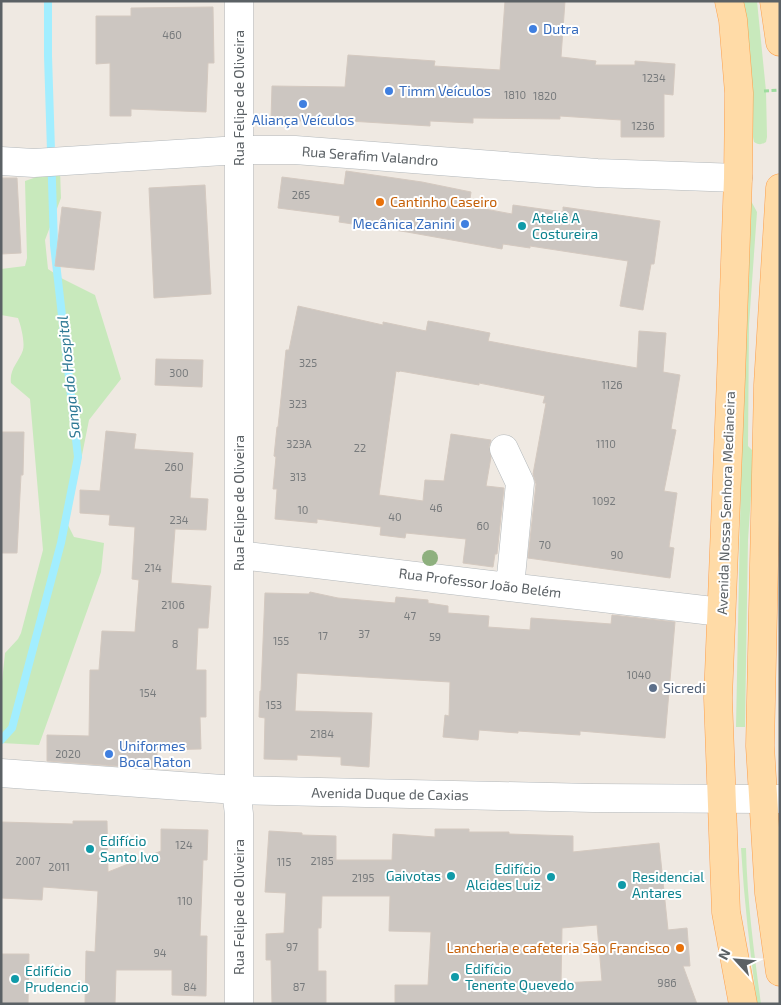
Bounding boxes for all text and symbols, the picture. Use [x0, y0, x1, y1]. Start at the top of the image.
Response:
place label: Dutra [543, 20, 579, 37]
marker: Dutra [527, 23, 539, 35]
house number: 460 [162, 28, 182, 41]
street label: Rua Felipe de Oliveira [230, 30, 247, 166]
house number: 1234 [642, 71, 666, 84]
place label: Timm Veículos [399, 82, 491, 99]
marker: Timm Veículos [383, 85, 395, 97]
house number: 1810 [504, 88, 526, 101]
house number: 1820 [533, 89, 557, 102]
marker: Aliança Veículos [297, 98, 309, 110]
place label: Aliança Veículos [252, 111, 354, 129]
house number: 1236 [632, 119, 654, 132]
street label: Rua Serafim Valandro [301, 142, 439, 169]
house number: 265 [292, 188, 310, 201]
place label: Cantinho Caseiro [390, 193, 497, 210]
marker: Cantinho Caseiro [374, 196, 386, 208]
place label: Ateliê A Costureira [532, 209, 598, 242]
place label: Mecânica Zanini [353, 215, 455, 232]
marker: Mecânica Zanini [459, 218, 471, 230]
marker: Ateliê A Costureira [516, 220, 528, 232]
water label: Sanga do Hospital [53, 315, 83, 440]
house number: 325 [299, 356, 317, 369]
house number: 300 [169, 366, 189, 379]
house number: 1126 [601, 378, 623, 391]
street label: Avenida Nossa Senhora Medianeira [713, 391, 738, 615]
house number: 323 [289, 397, 307, 410]
street label: Rua Felipe de Oliveira [230, 435, 247, 571]
house number: 323A [286, 437, 312, 450]
house number: 1110 [596, 437, 616, 450]
house number: 22 [354, 441, 366, 454]
house number: 260 [164, 460, 184, 473]
house number: 313 [290, 470, 306, 483]
house number: 1092 [592, 494, 616, 507]
house number: 46 [429, 501, 443, 514]
house number: 10 [297, 503, 309, 516]
house number: 40 [388, 510, 402, 523]
house number: 234 [169, 513, 189, 526]
house number: 60 [477, 519, 489, 532]
house number: 70 [539, 538, 551, 551]
house number: 90 [611, 548, 623, 561]
house number: 214 [144, 561, 162, 574]
street label: Rua Professor João Belém [398, 564, 562, 601]
house number: 2106 [161, 598, 185, 611]
house number: 47 [404, 609, 417, 622]
house number: 37 [358, 627, 370, 640]
house number: 17 [318, 629, 328, 642]
house number: 59 [429, 630, 441, 643]
house number: 155 [273, 634, 289, 647]
house number: 8 [172, 637, 178, 650]
house number: 1040 [627, 668, 651, 681]
place label: Sicredi [663, 679, 706, 696]
marker: Sicredi [647, 682, 659, 694]
house number: 154 [139, 686, 157, 699]
house number: 153 [266, 698, 282, 711]
house number: 2184 [310, 727, 334, 740]
place label: Uniformes Boca Raton [119, 737, 191, 770]
house number: 2020 [55, 747, 81, 760]
marker: Uniformes Boca Raton [103, 748, 115, 760]
street label: Avenida Duque de Caxias [311, 784, 469, 803]
place label: Edifício Santo Ivo [100, 832, 159, 865]
house number: 124 [175, 838, 193, 851]
street label: Rua Felipe de Oliveira [230, 839, 247, 975]
marker: Edifício Santo Ivo [84, 843, 96, 855]
house number: 2007 [15, 854, 41, 867]
house number: 2185 [310, 854, 334, 867]
house number: 115 [277, 855, 291, 868]
house number: 2011 [48, 860, 70, 873]
place label: Edifício Alcides Luiz [466, 860, 541, 893]
place label: Gaivotas [386, 867, 441, 884]
place label: Residencial Antares [632, 868, 705, 901]
marker: Gaivotas [445, 870, 457, 882]
house number: 2195 [352, 871, 374, 884]
marker: Edifício Alcides Luiz [545, 871, 557, 883]
marker: Residencial Antares [616, 879, 628, 891]
house number: 110 [177, 894, 193, 907]
north arrow [711, 935, 761, 985]
place label: Lancheria e cafeteria São Francisco [446, 939, 670, 956]
house number: 97 [286, 940, 298, 953]
marker: Lancheria e cafeteria São Francisco [674, 942, 686, 954]
house number: 94 [153, 946, 167, 959]
text: N [714, 946, 734, 962]
place label: Edifício Tenente Quevedo [465, 960, 575, 993]
place label: Edifício Prudencio [25, 962, 89, 995]
marker: Edifício Tenente Quevedo [449, 971, 461, 983]
marker: Edifício Prudencio [9, 973, 21, 985]
house number: 986 [657, 976, 677, 989]
house number: 84 [183, 980, 197, 993]
house number: 87 [293, 980, 306, 993]

